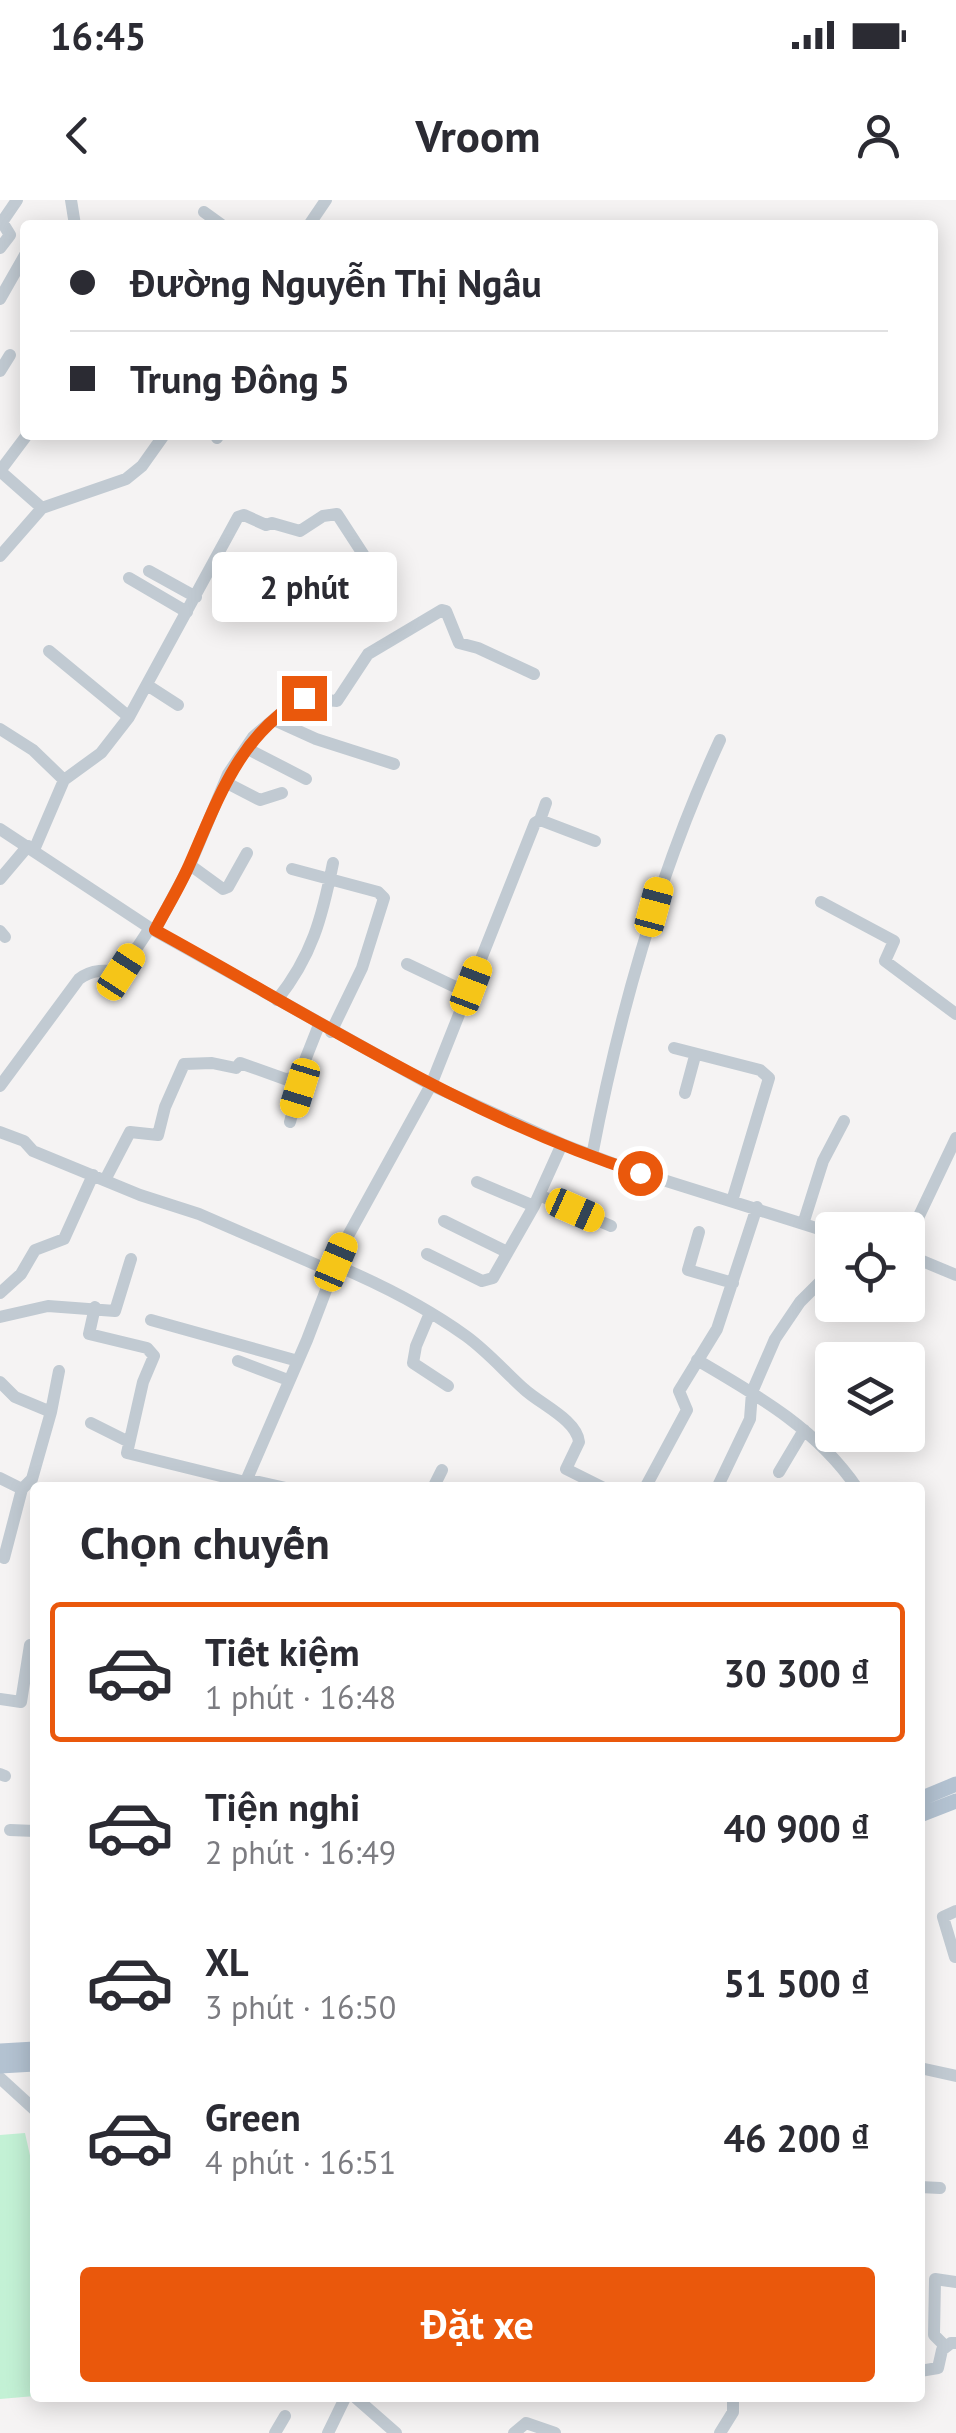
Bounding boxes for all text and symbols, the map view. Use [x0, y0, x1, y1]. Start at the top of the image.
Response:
text: 16:45 [50, 11, 146, 60]
text: Vroom [416, 106, 540, 164]
icon: back [50, 108, 105, 163]
icon: person [851, 108, 906, 163]
text: Đường Nguyễn Thị Ngâu [130, 258, 542, 307]
text: Trung Đông 5 [130, 354, 350, 403]
callout: 2 phút [212, 553, 396, 623]
text: 2 phút [260, 566, 349, 608]
route end [282, 676, 327, 721]
car [632, 874, 676, 940]
car [92, 939, 150, 1005]
car [446, 953, 496, 1019]
car [277, 1055, 323, 1121]
route start [618, 1151, 663, 1196]
car [541, 1184, 609, 1236]
map controls [815, 1212, 925, 1452]
button: locate [815, 1212, 925, 1322]
car [310, 1229, 362, 1295]
button: layers [815, 1342, 925, 1452]
text: Chọn chuyến [80, 1513, 330, 1571]
icon: car [85, 1627, 175, 1717]
text: Tiết kiệm [205, 1627, 360, 1676]
text: 30 300 ₫ [724, 1648, 870, 1697]
text: 1 phút · 16:48 [205, 1676, 396, 1718]
icon: car [85, 1782, 175, 1872]
text: Tiện nghi [205, 1782, 360, 1831]
text: 40 900 ₫ [724, 1803, 870, 1852]
text: 2 phút · 16:49 [205, 1831, 396, 1873]
icon: car [85, 1937, 175, 2027]
text: XL [205, 1937, 249, 1986]
text: 51 500 ₫ [724, 1958, 870, 2007]
text: 3 phút · 16:50 [205, 1986, 396, 2028]
icon: car [85, 2092, 175, 2182]
text: Green [205, 2092, 301, 2141]
text: 46 200 ₫ [724, 2113, 870, 2162]
text: 4 phút · 16:51 [205, 2141, 396, 2183]
button: Đặt xe [80, 2267, 875, 2382]

